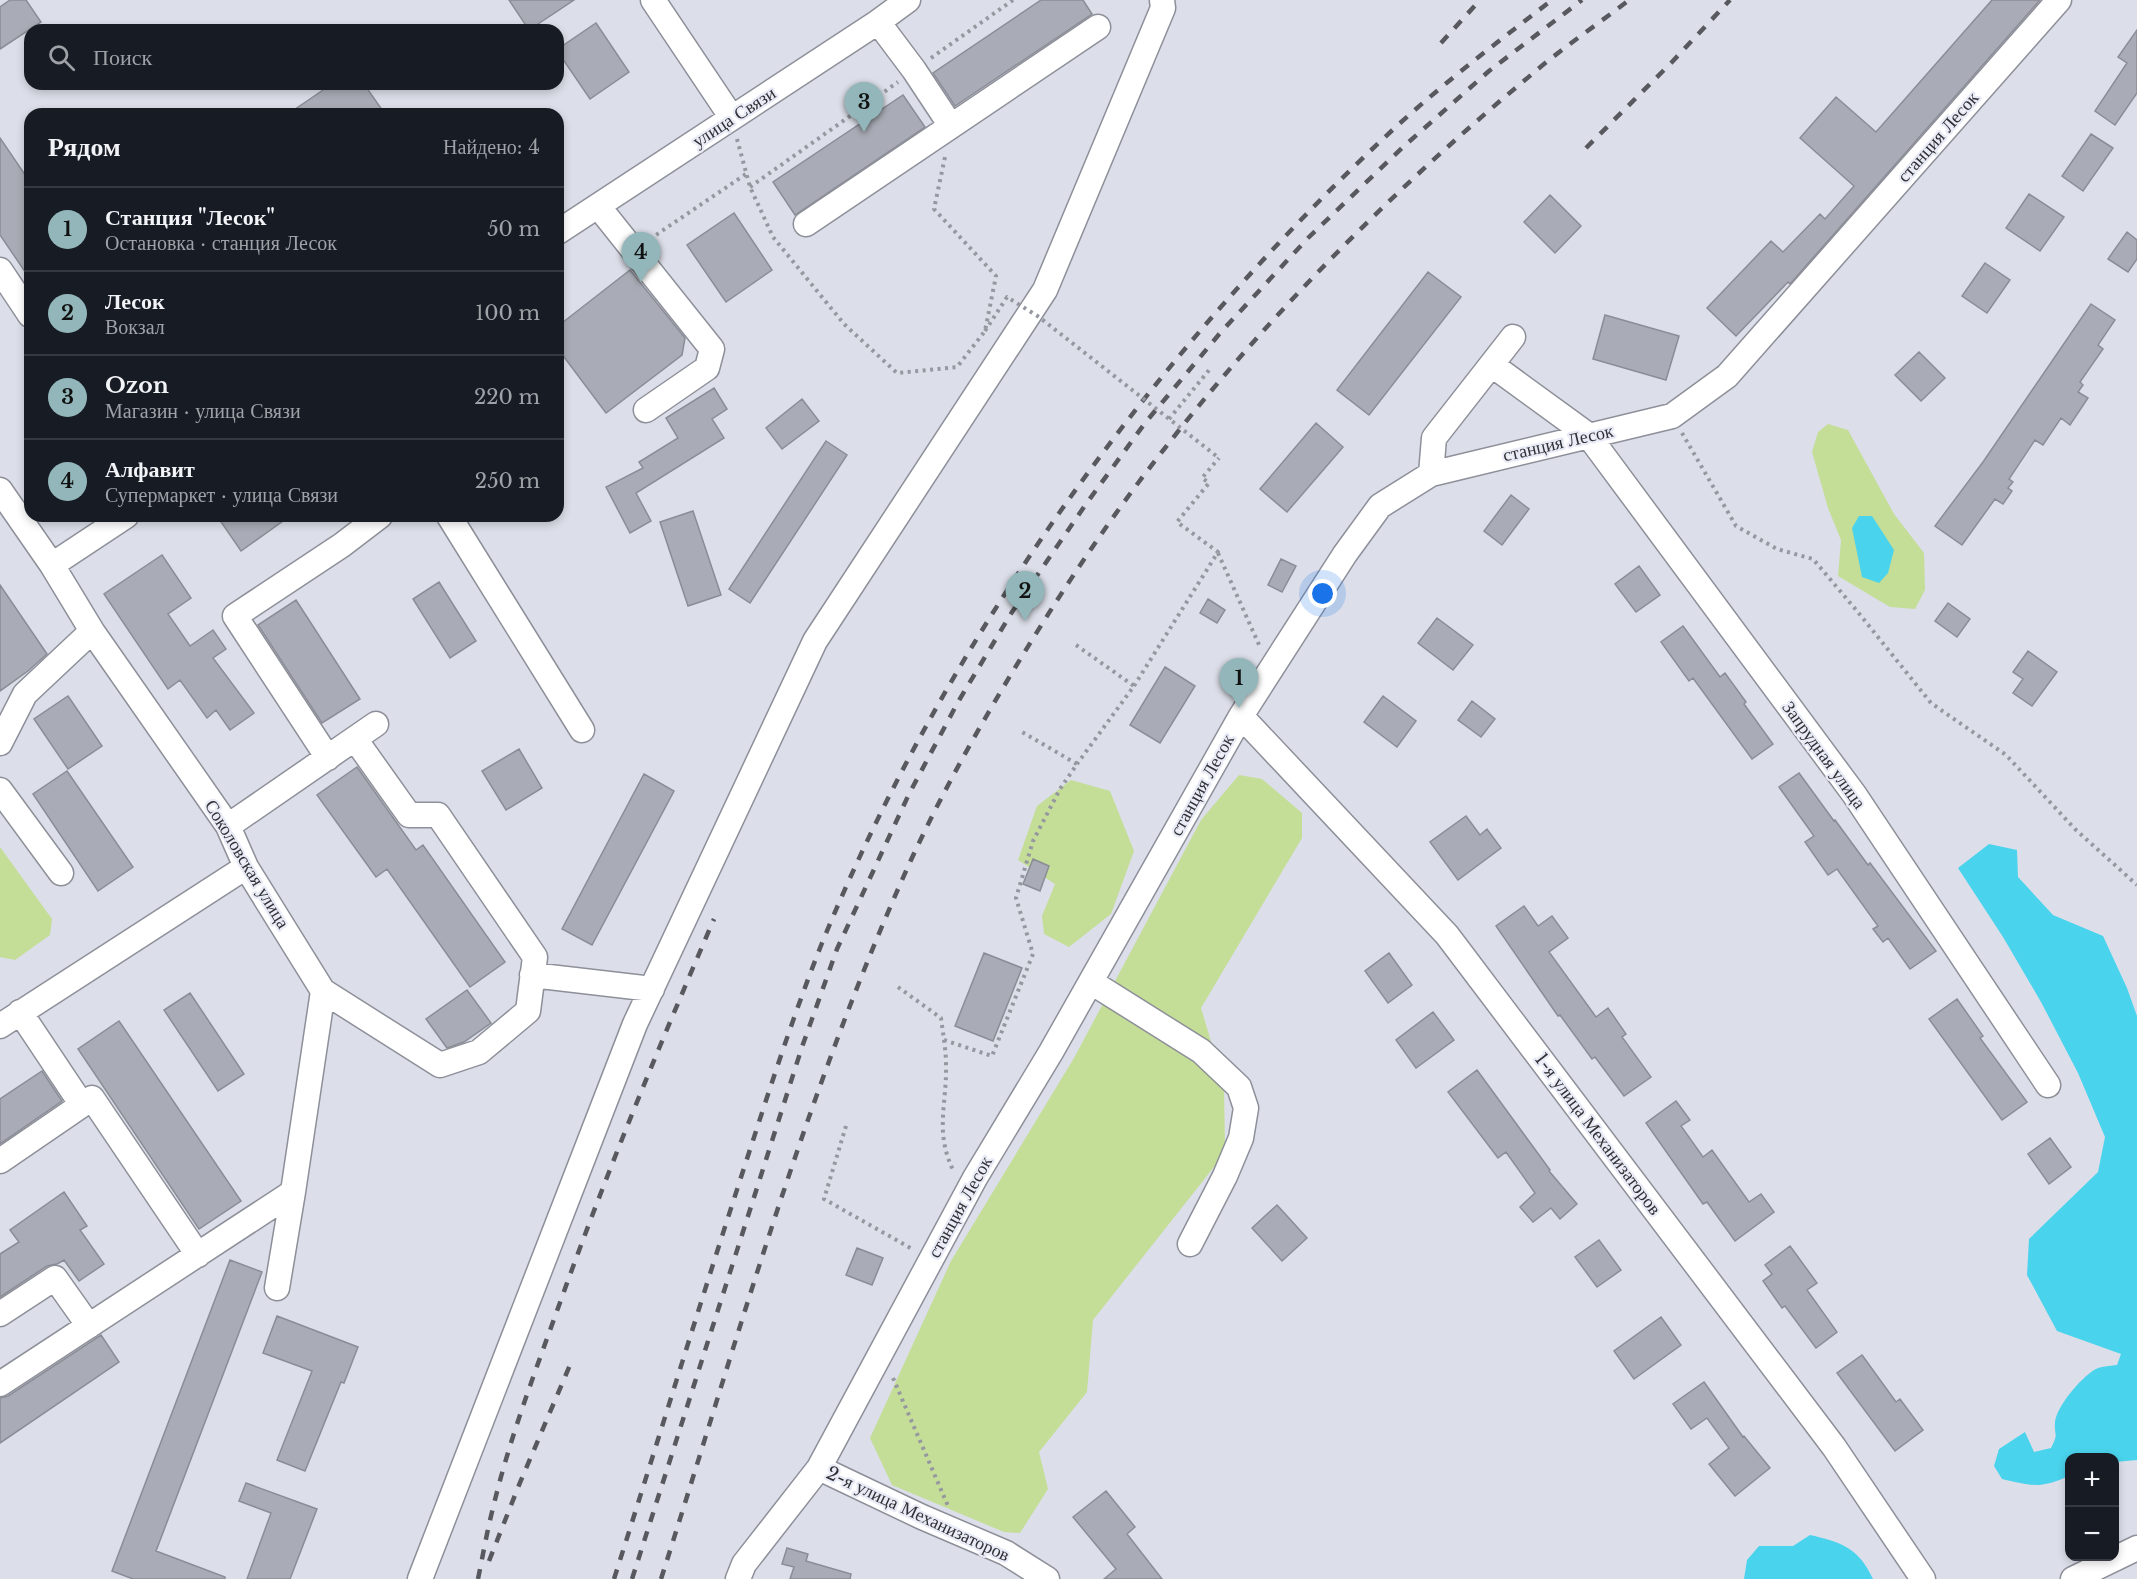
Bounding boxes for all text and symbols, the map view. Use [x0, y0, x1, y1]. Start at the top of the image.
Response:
search box [24, 24, 564, 90]
icon: search [45, 41, 78, 74]
text: Поиск [93, 44, 152, 71]
street label: улица Связи [688, 82, 780, 152]
pin: 3 [844, 82, 884, 132]
street label: станция Лесок [1893, 87, 1983, 187]
text: Рядом [48, 131, 121, 163]
text: Найдено: 4 [443, 135, 540, 159]
text: Станция "Лесок" [105, 204, 275, 231]
text: 1 [63, 217, 72, 241]
text: 50 m [487, 217, 540, 241]
text: Остановка · станция Лесок [105, 231, 337, 255]
pin: 4 [622, 232, 660, 282]
text: Лесок [105, 288, 165, 315]
text: 2 [61, 301, 74, 325]
text: 100 m [475, 301, 540, 325]
text: Вокзал [105, 315, 165, 339]
text: Ozon [105, 372, 169, 399]
text: 3 [61, 385, 74, 409]
text: 220 m [474, 385, 540, 409]
text: Магазин · улица Связи [105, 399, 301, 423]
street label: станция Лесок [1501, 420, 1616, 466]
text: Алфавит [105, 456, 195, 483]
text: 4 [61, 469, 74, 493]
text: 250 m [475, 469, 540, 493]
text: Супермаркет · улица Связи [105, 483, 338, 507]
pin: 2 [1006, 572, 1044, 621]
your location [1308, 579, 1337, 608]
pin: 1 [1220, 658, 1258, 708]
street label: Запрудная улица [1778, 697, 1870, 813]
street label: станция Лесок [1165, 730, 1239, 840]
street label: Соколовская улица [200, 796, 294, 932]
street label: 1-я улица Механизаторов [1530, 1049, 1666, 1219]
street label: станция Лесок [923, 1152, 997, 1262]
map controls [2065, 1453, 2119, 1561]
button: + [2065, 1453, 2119, 1507]
street label: 2-я улица Механизаторов [823, 1462, 1013, 1566]
button: − [2065, 1507, 2119, 1561]

